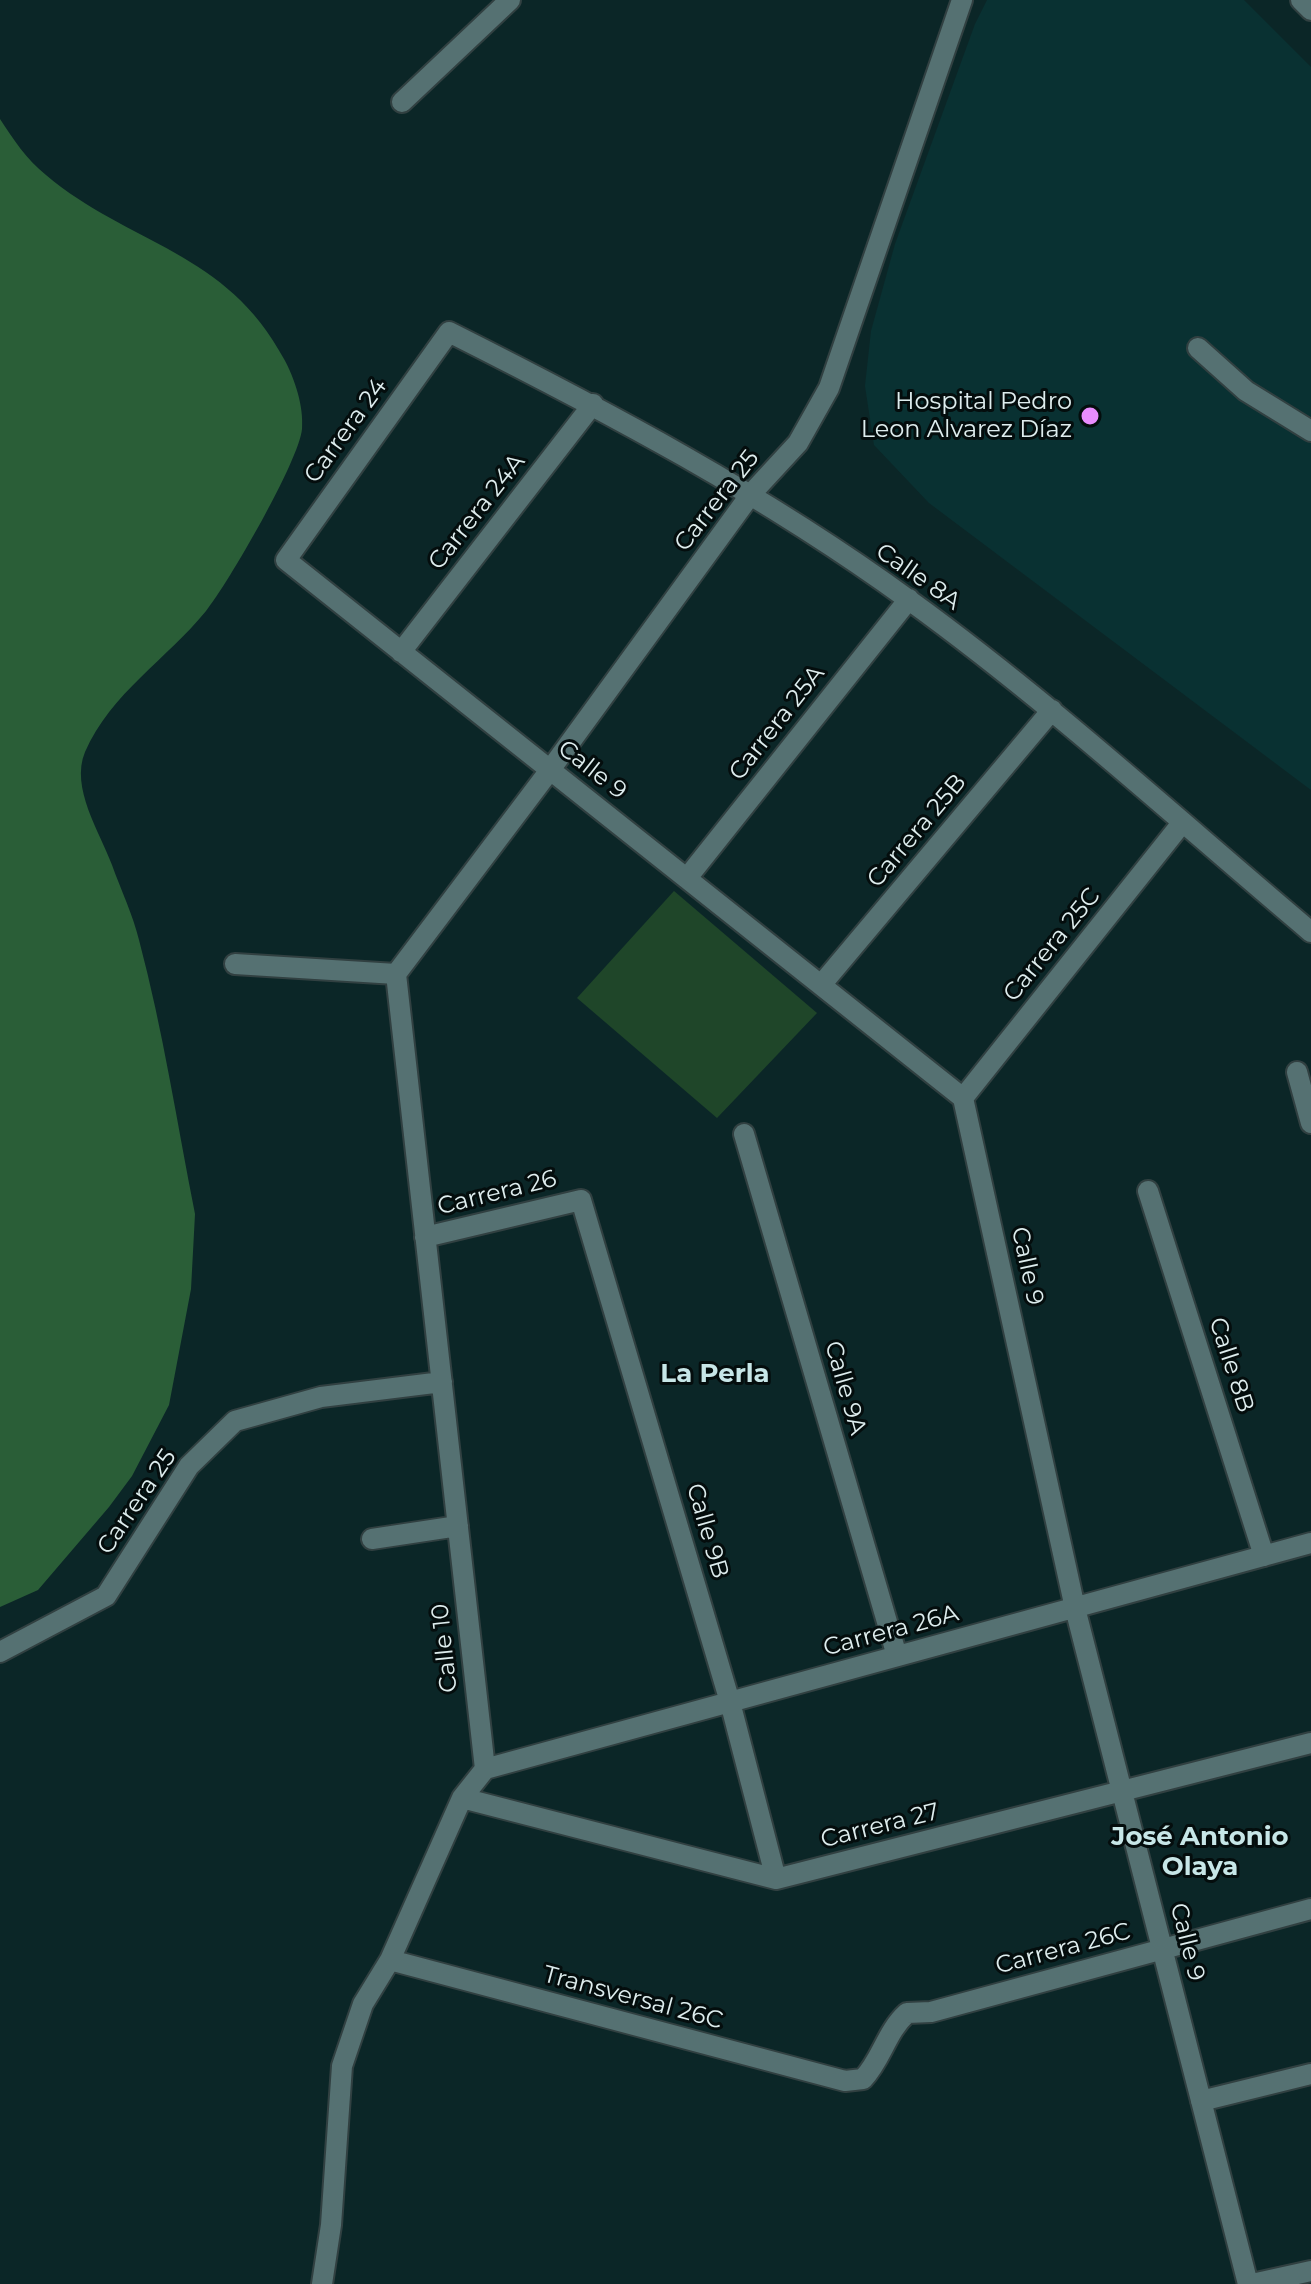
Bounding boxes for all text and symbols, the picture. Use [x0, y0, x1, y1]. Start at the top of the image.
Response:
street label: Carrera 24 [298, 373, 394, 489]
place label: Hospital Pedro Leon Alvarez Díaz [861, 388, 1072, 444]
marker: Hospital Pedro Leon Alvarez Díaz [1079, 405, 1101, 427]
street label: Carrera 25 [669, 445, 765, 557]
street label: Carrera 24A [423, 448, 531, 576]
street label: Calle 8A [870, 537, 966, 617]
street label: Carrera 25A [723, 660, 831, 786]
street label: Calle 9 [552, 734, 632, 806]
street label: Carrera 25B [861, 769, 973, 893]
street label: Carrera 25C [998, 882, 1106, 1008]
street label: Carrera 26 [435, 1164, 559, 1222]
street label: Calle 9 [1005, 1224, 1049, 1308]
street label: Calle 8B [1202, 1314, 1260, 1416]
street label: Calle 9A [818, 1338, 872, 1438]
district label: La Perla [660, 1358, 770, 1390]
street label: Carrera 25 [91, 1444, 183, 1560]
street label: Calle 9B [680, 1480, 734, 1582]
street label: Carrera 26A [820, 1599, 962, 1663]
street label: Calle 10 [426, 1602, 464, 1694]
street label: Carrera 27 [818, 1797, 942, 1855]
district label: José Antonio Olaya [1111, 1821, 1289, 1882]
street label: Calle 9 [1163, 1900, 1211, 1984]
street label: Carrera 26C [992, 1917, 1134, 1981]
street label: Transversal 26C [540, 1960, 726, 2036]

